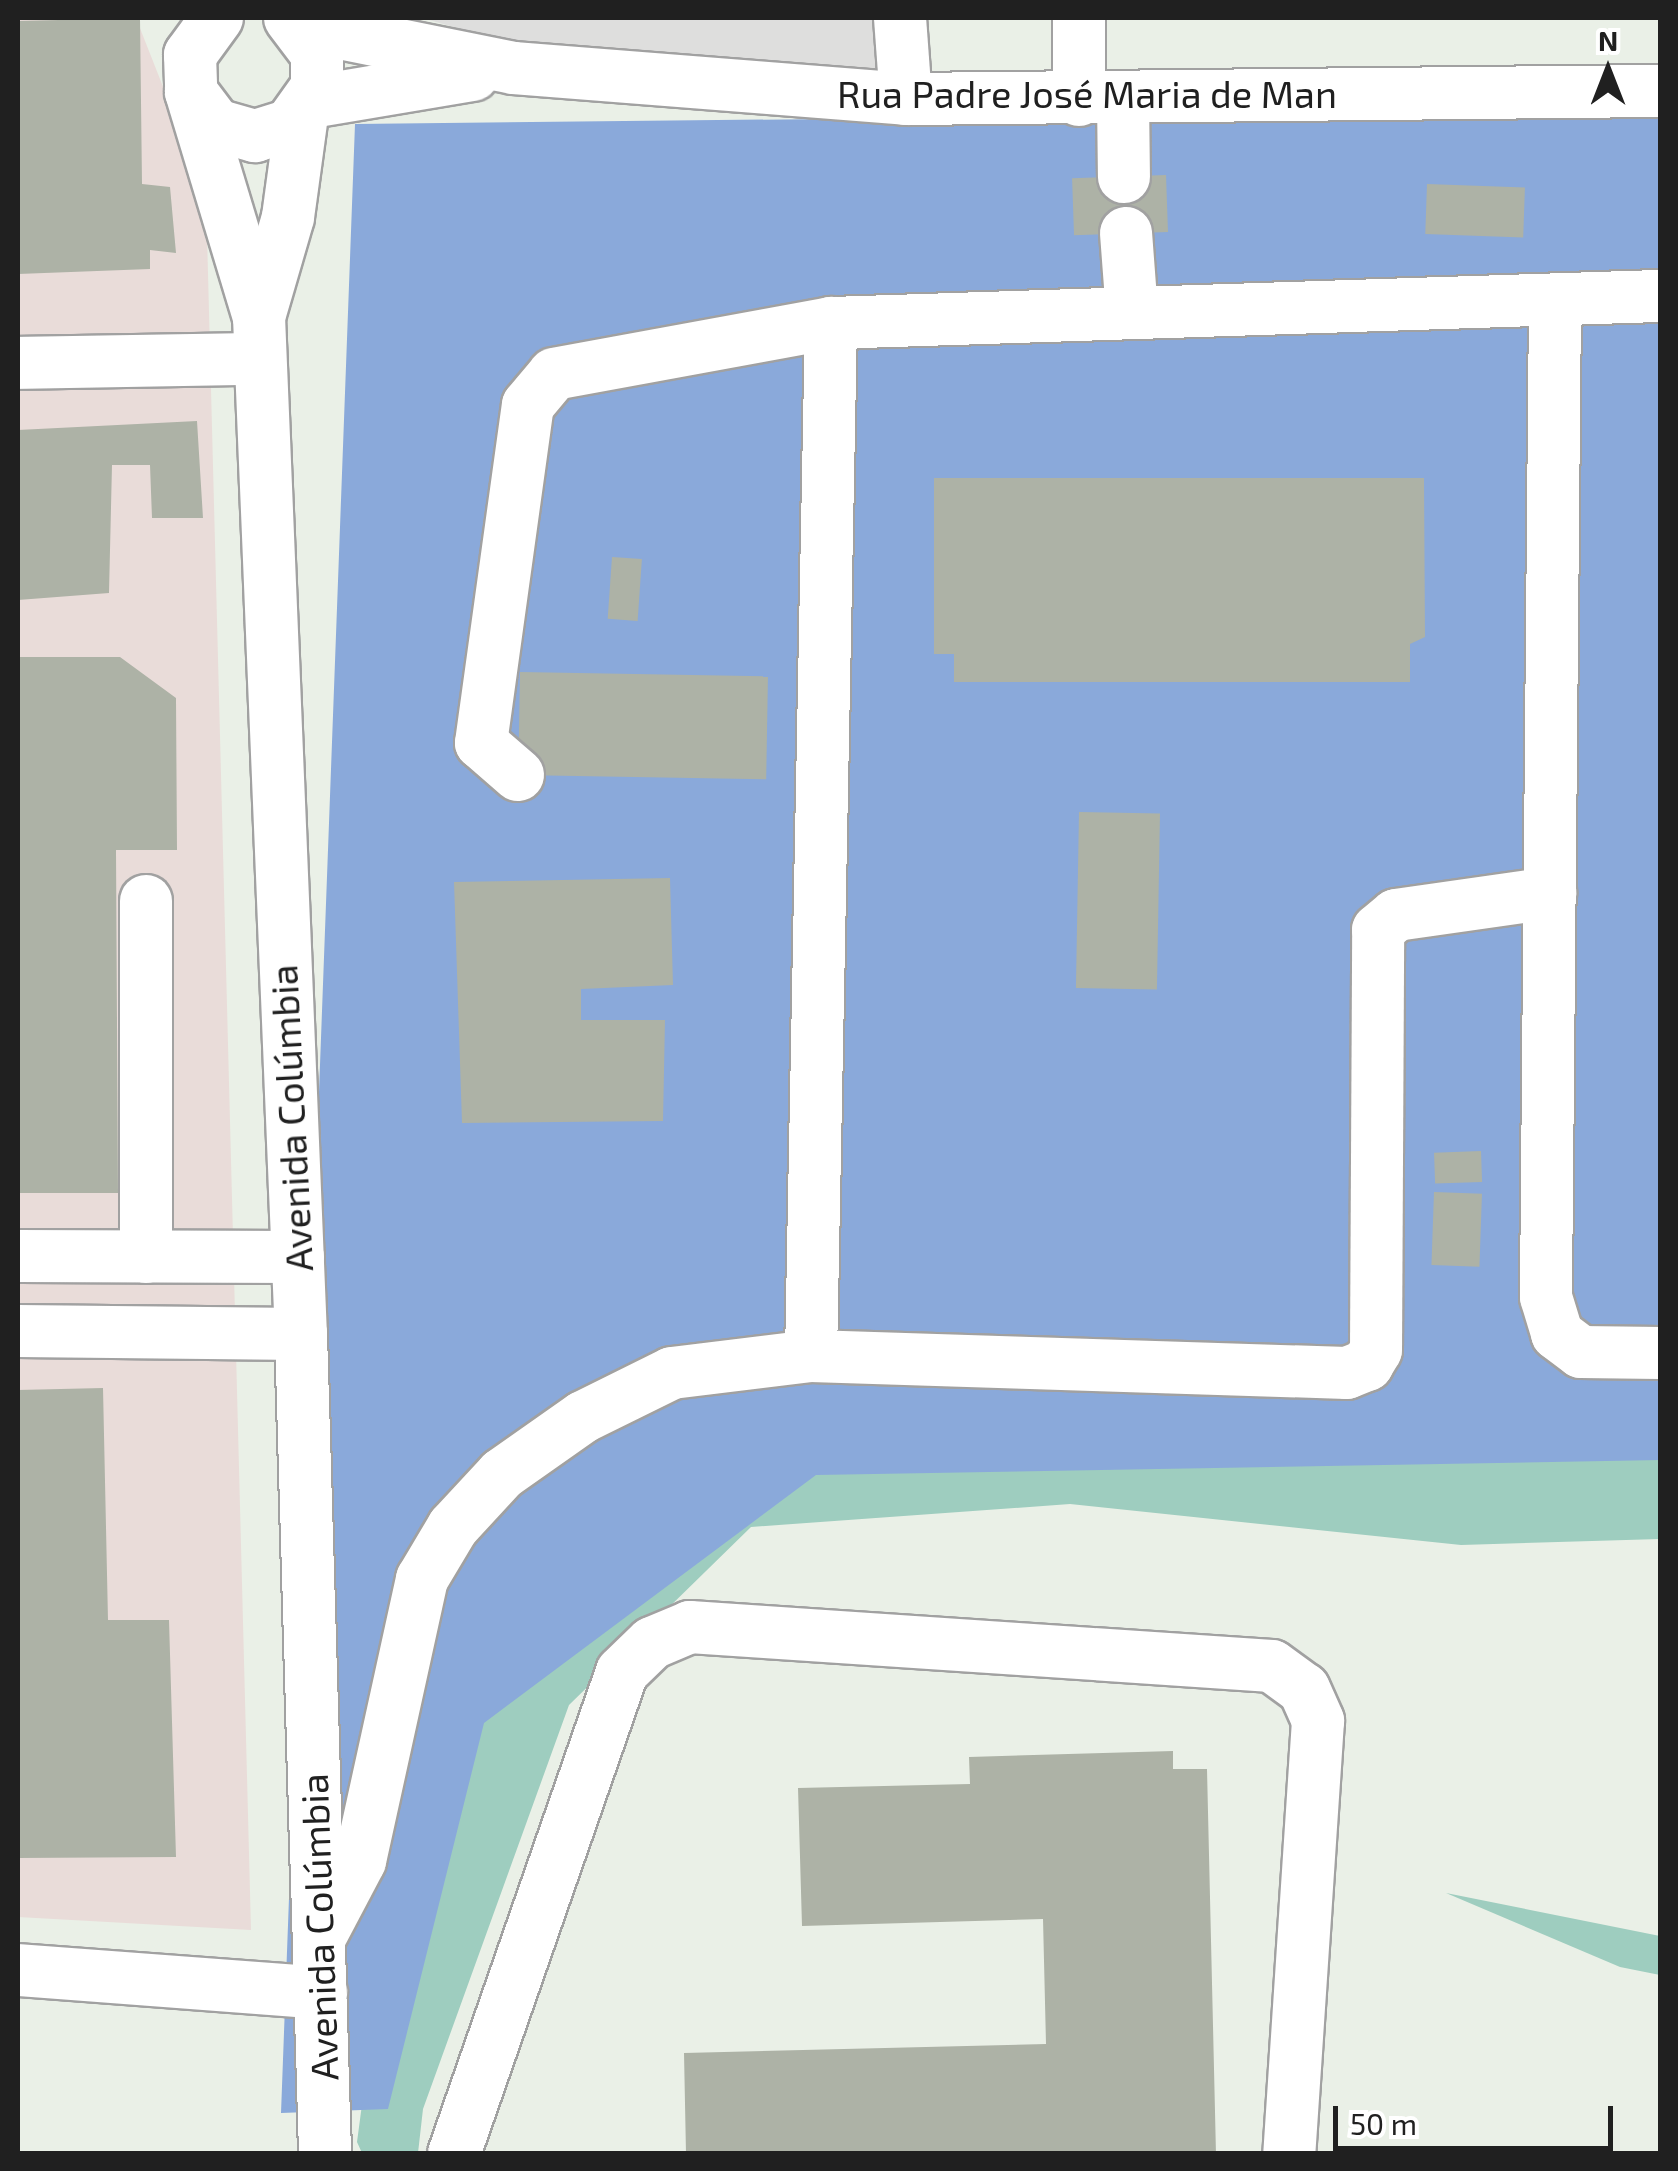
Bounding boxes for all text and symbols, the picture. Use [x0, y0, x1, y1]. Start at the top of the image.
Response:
north arrow [1558, 20, 1658, 120]
text: N [1598, 23, 1618, 57]
street label: Rua Padre José Maria de Man [837, 71, 1337, 117]
street label: Avenida Colúmbia [260, 963, 322, 1273]
street label: Avenida Colúmbia [291, 1773, 347, 2081]
scale bar [1338, 2086, 1618, 2148]
text: 50 m [1350, 2105, 1417, 2141]

